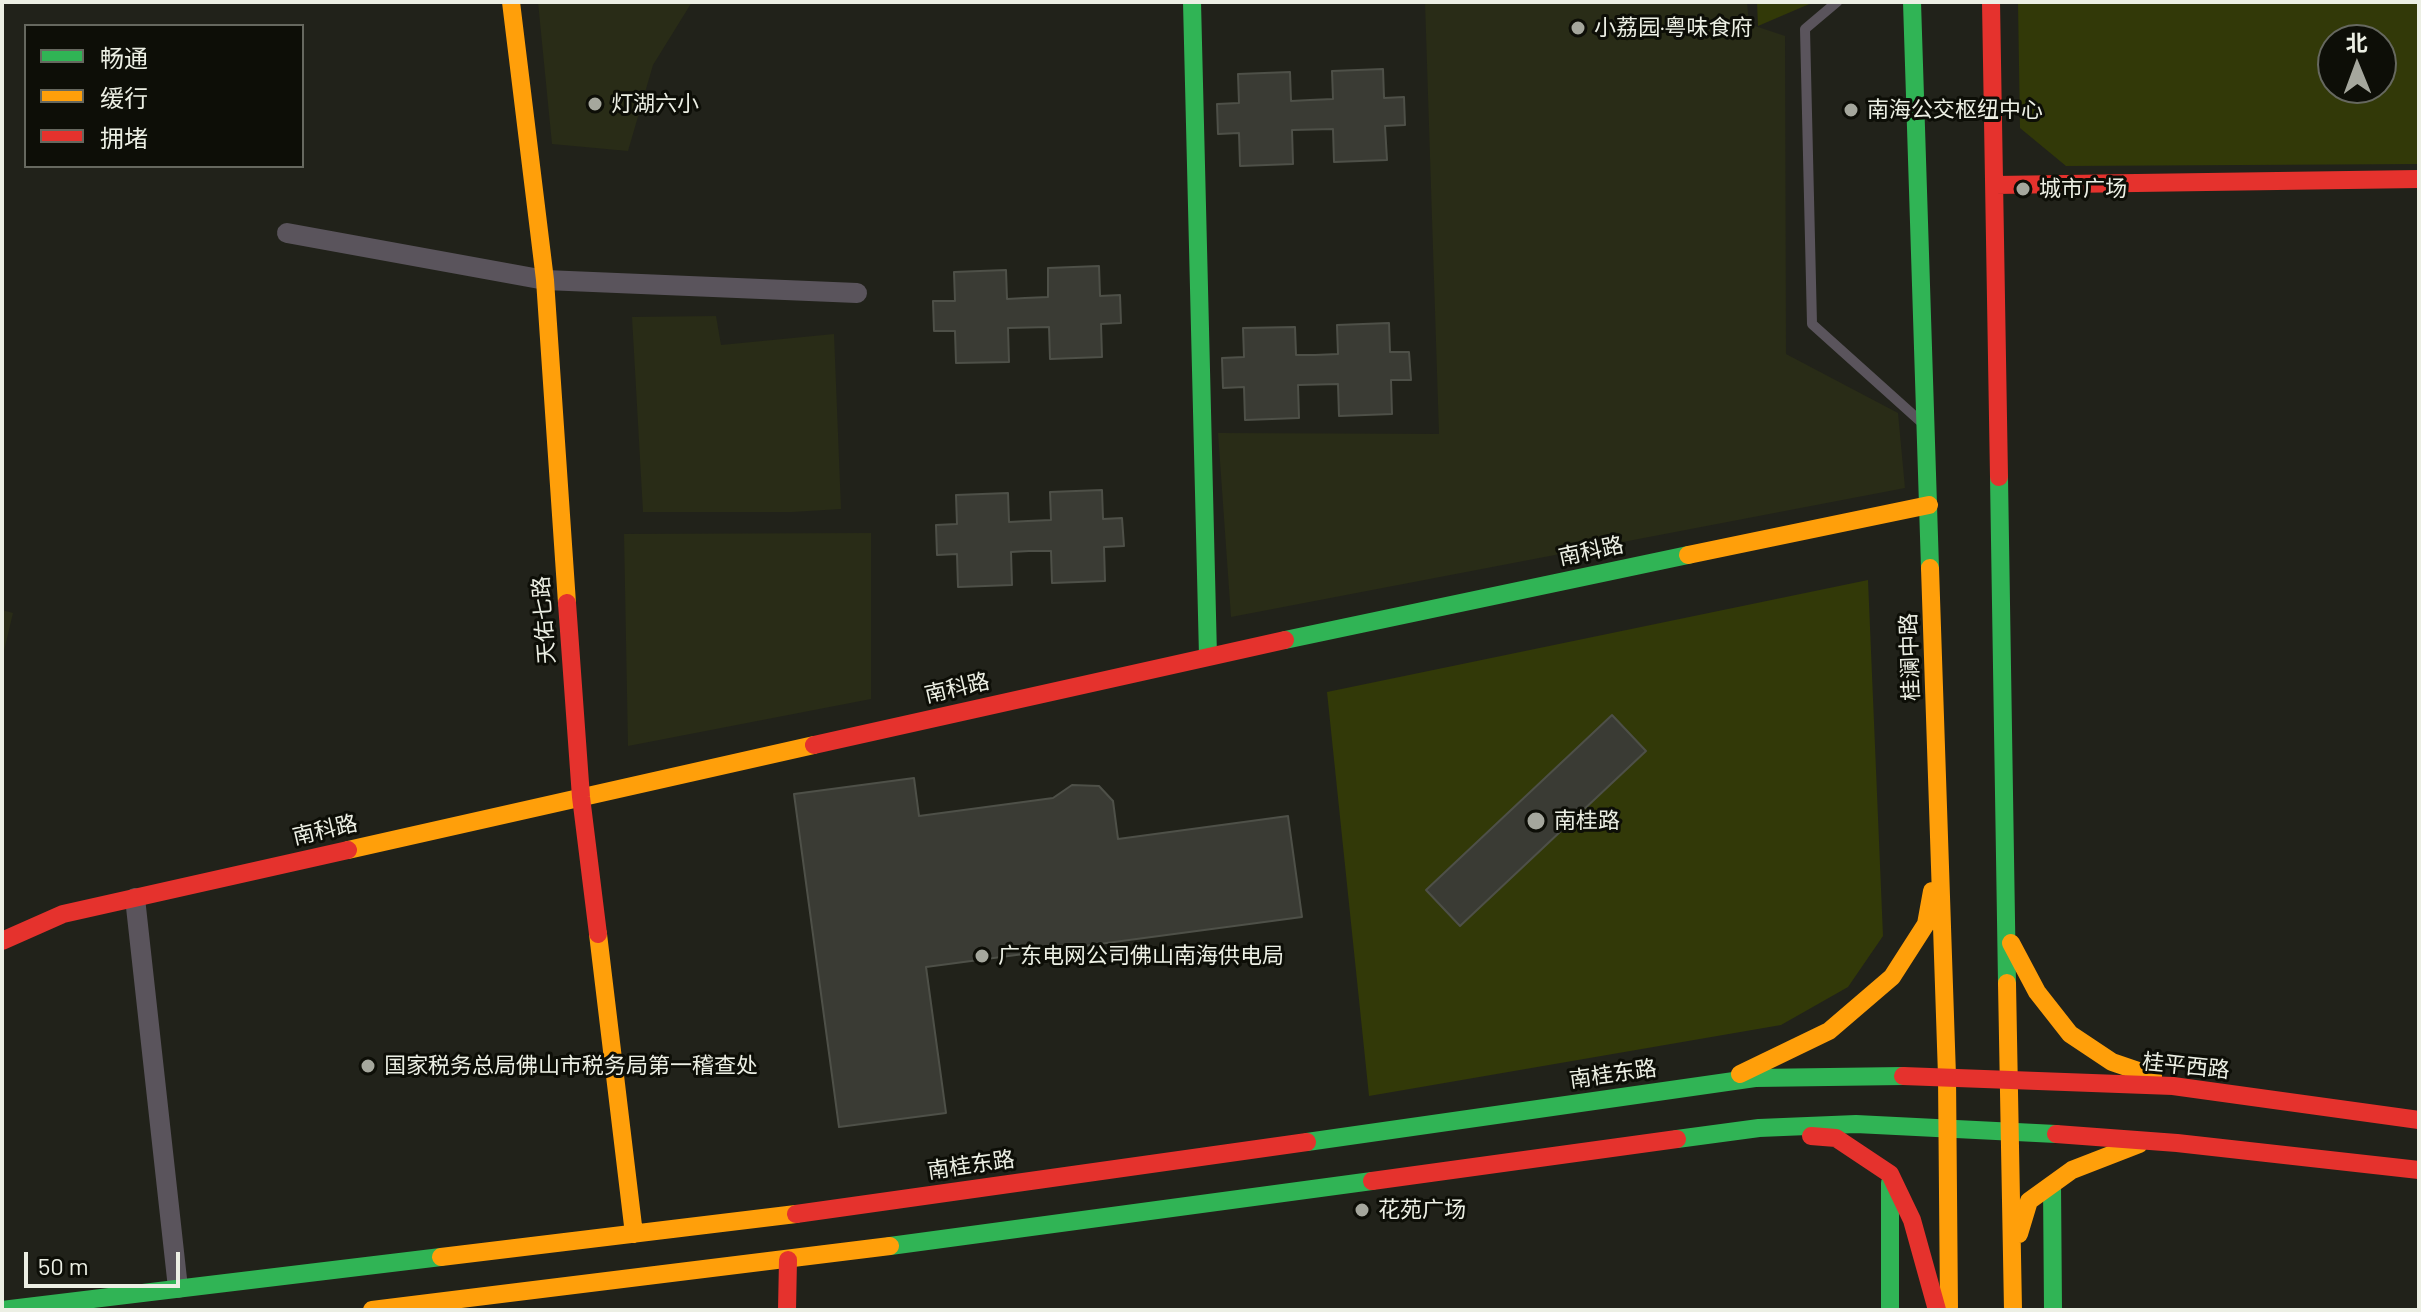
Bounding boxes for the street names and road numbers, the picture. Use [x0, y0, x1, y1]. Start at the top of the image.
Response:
street label: 南科路 [1556, 531, 1626, 571]
street label: 天佑七路 [528, 575, 560, 665]
street label: 桂澜中路 [1895, 613, 1925, 701]
street label: 南科路 [922, 668, 992, 708]
street label: 南科路 [290, 810, 360, 850]
street label: 桂平西路 [2141, 1048, 2231, 1084]
street label: 南桂东路 [1568, 1055, 1658, 1093]
street label: 南桂东路 [926, 1146, 1016, 1184]

